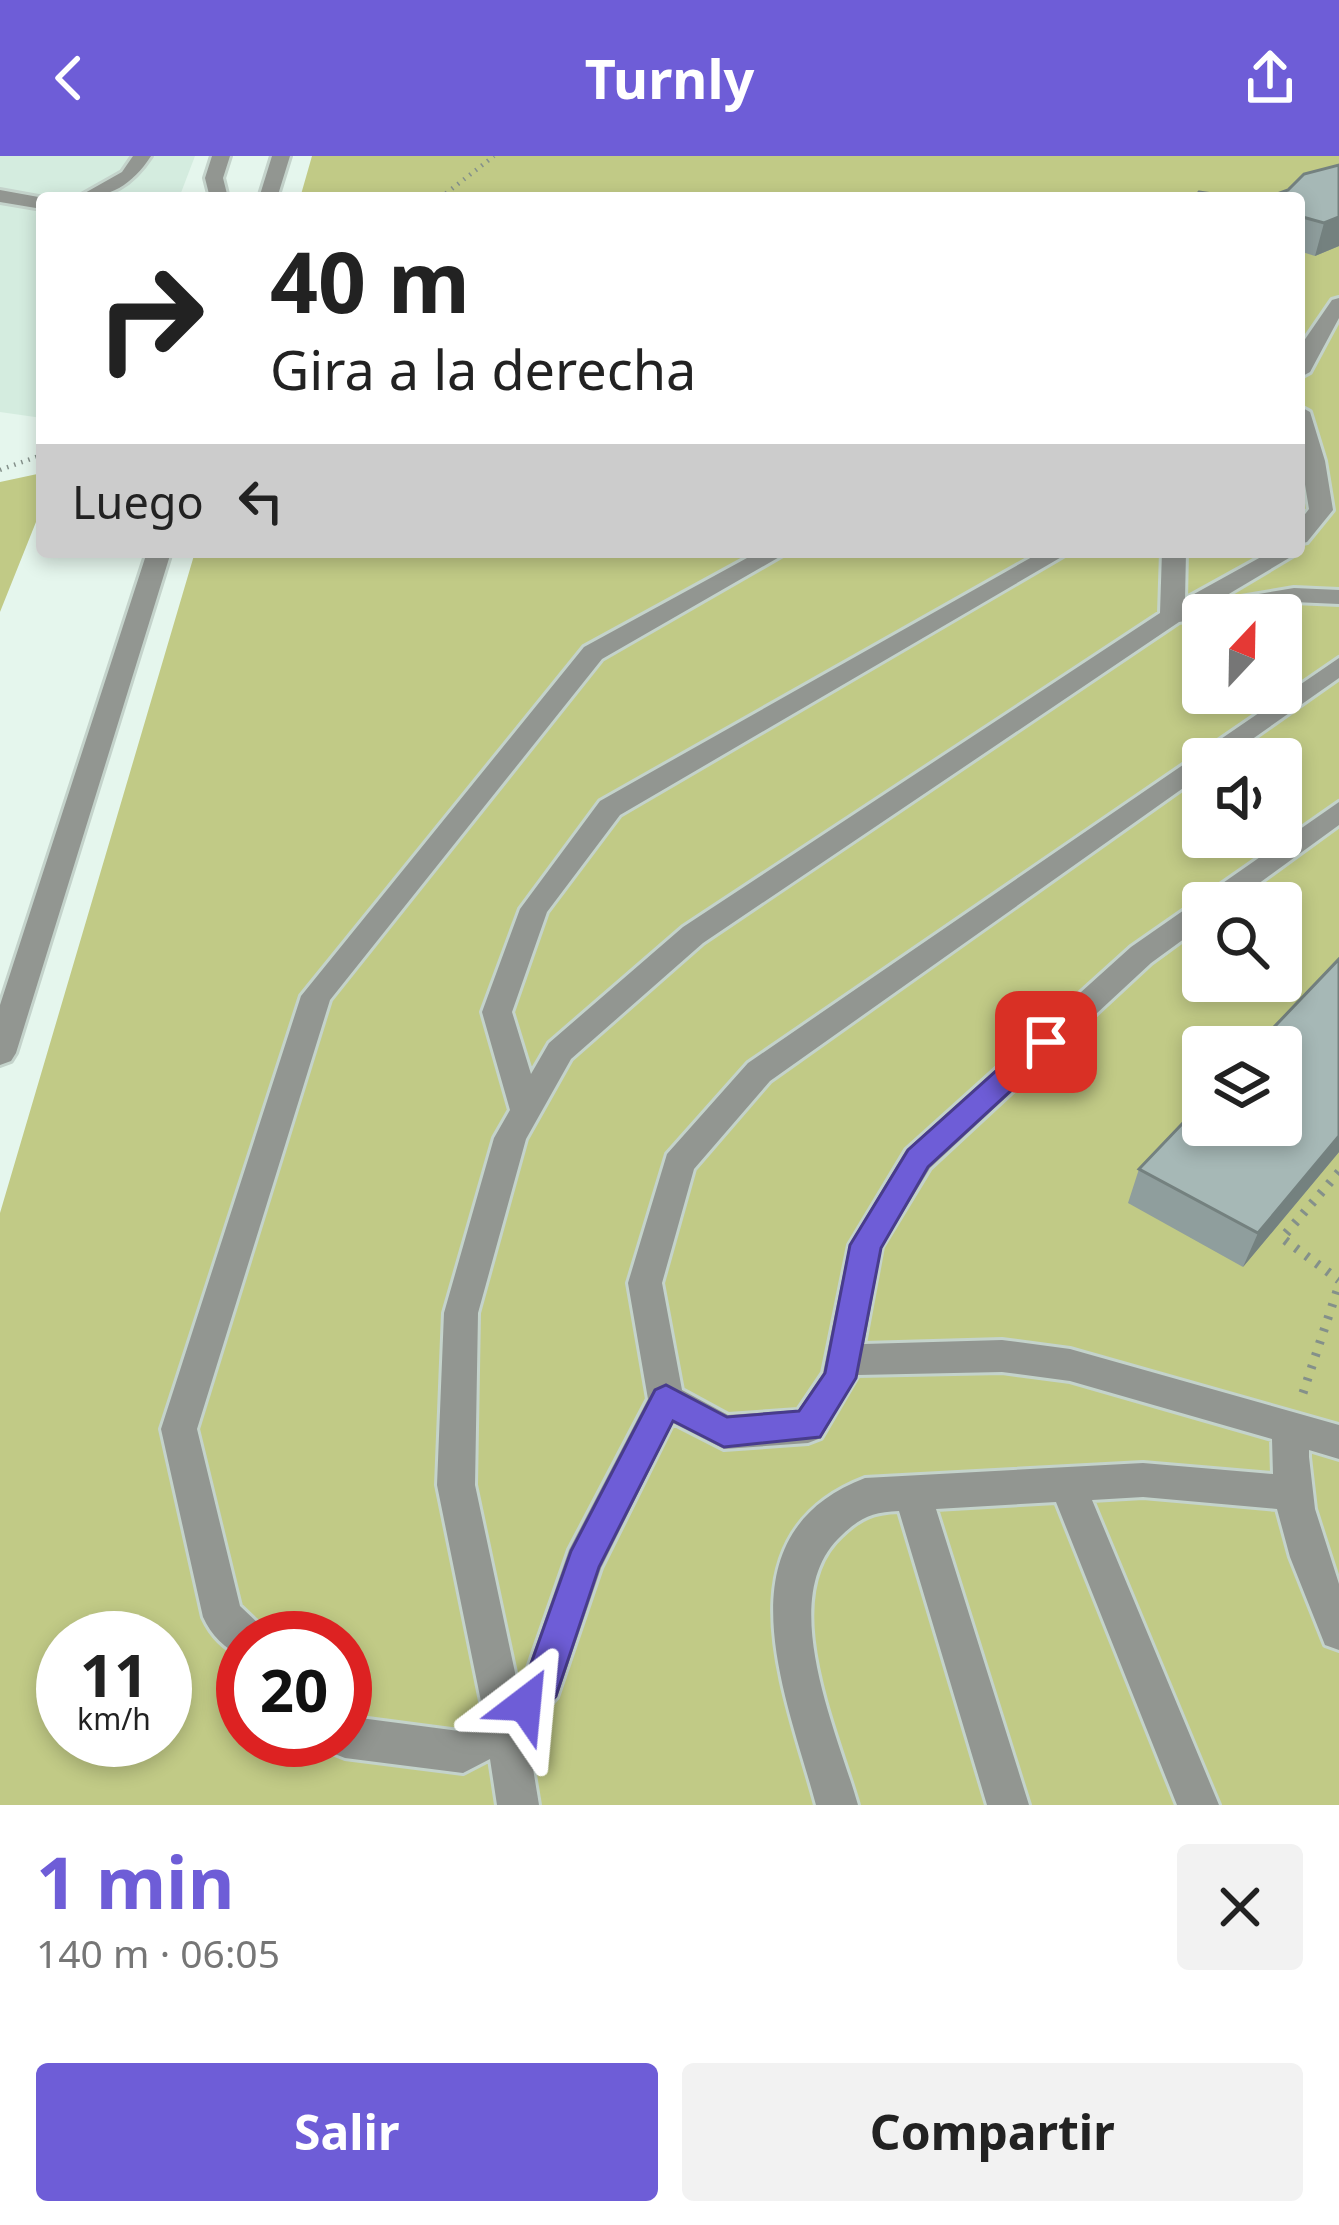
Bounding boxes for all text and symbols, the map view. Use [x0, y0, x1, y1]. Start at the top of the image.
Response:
text: Turnly [585, 41, 754, 115]
icon: back [36, 45, 102, 111]
icon: share [1237, 45, 1303, 111]
text: 40 m [270, 223, 470, 338]
icon: right [72, 240, 228, 396]
text: Gira a la derecha [270, 332, 696, 406]
icon: left [228, 468, 294, 534]
text: Luego [72, 471, 204, 532]
north arrow [1182, 594, 1302, 714]
map controls [1182, 594, 1302, 1146]
button: sound [1182, 738, 1302, 858]
button: search [1182, 882, 1302, 1002]
pin [995, 991, 1097, 1093]
icon: arrive [1013, 1009, 1079, 1075]
button: layers [1182, 1026, 1302, 1146]
speed limit sign: 20 [216, 1611, 372, 1767]
text: 11 [80, 1633, 148, 1715]
position arrow [462, 1641, 588, 1767]
text: km/h [77, 1698, 151, 1739]
text: 1 min [36, 1832, 234, 1930]
button: close [1177, 1844, 1303, 1970]
text: 140 m · 06:05 [36, 1926, 280, 1979]
button: Salir [36, 2063, 658, 2201]
button: Compartir [682, 2063, 1303, 2201]

